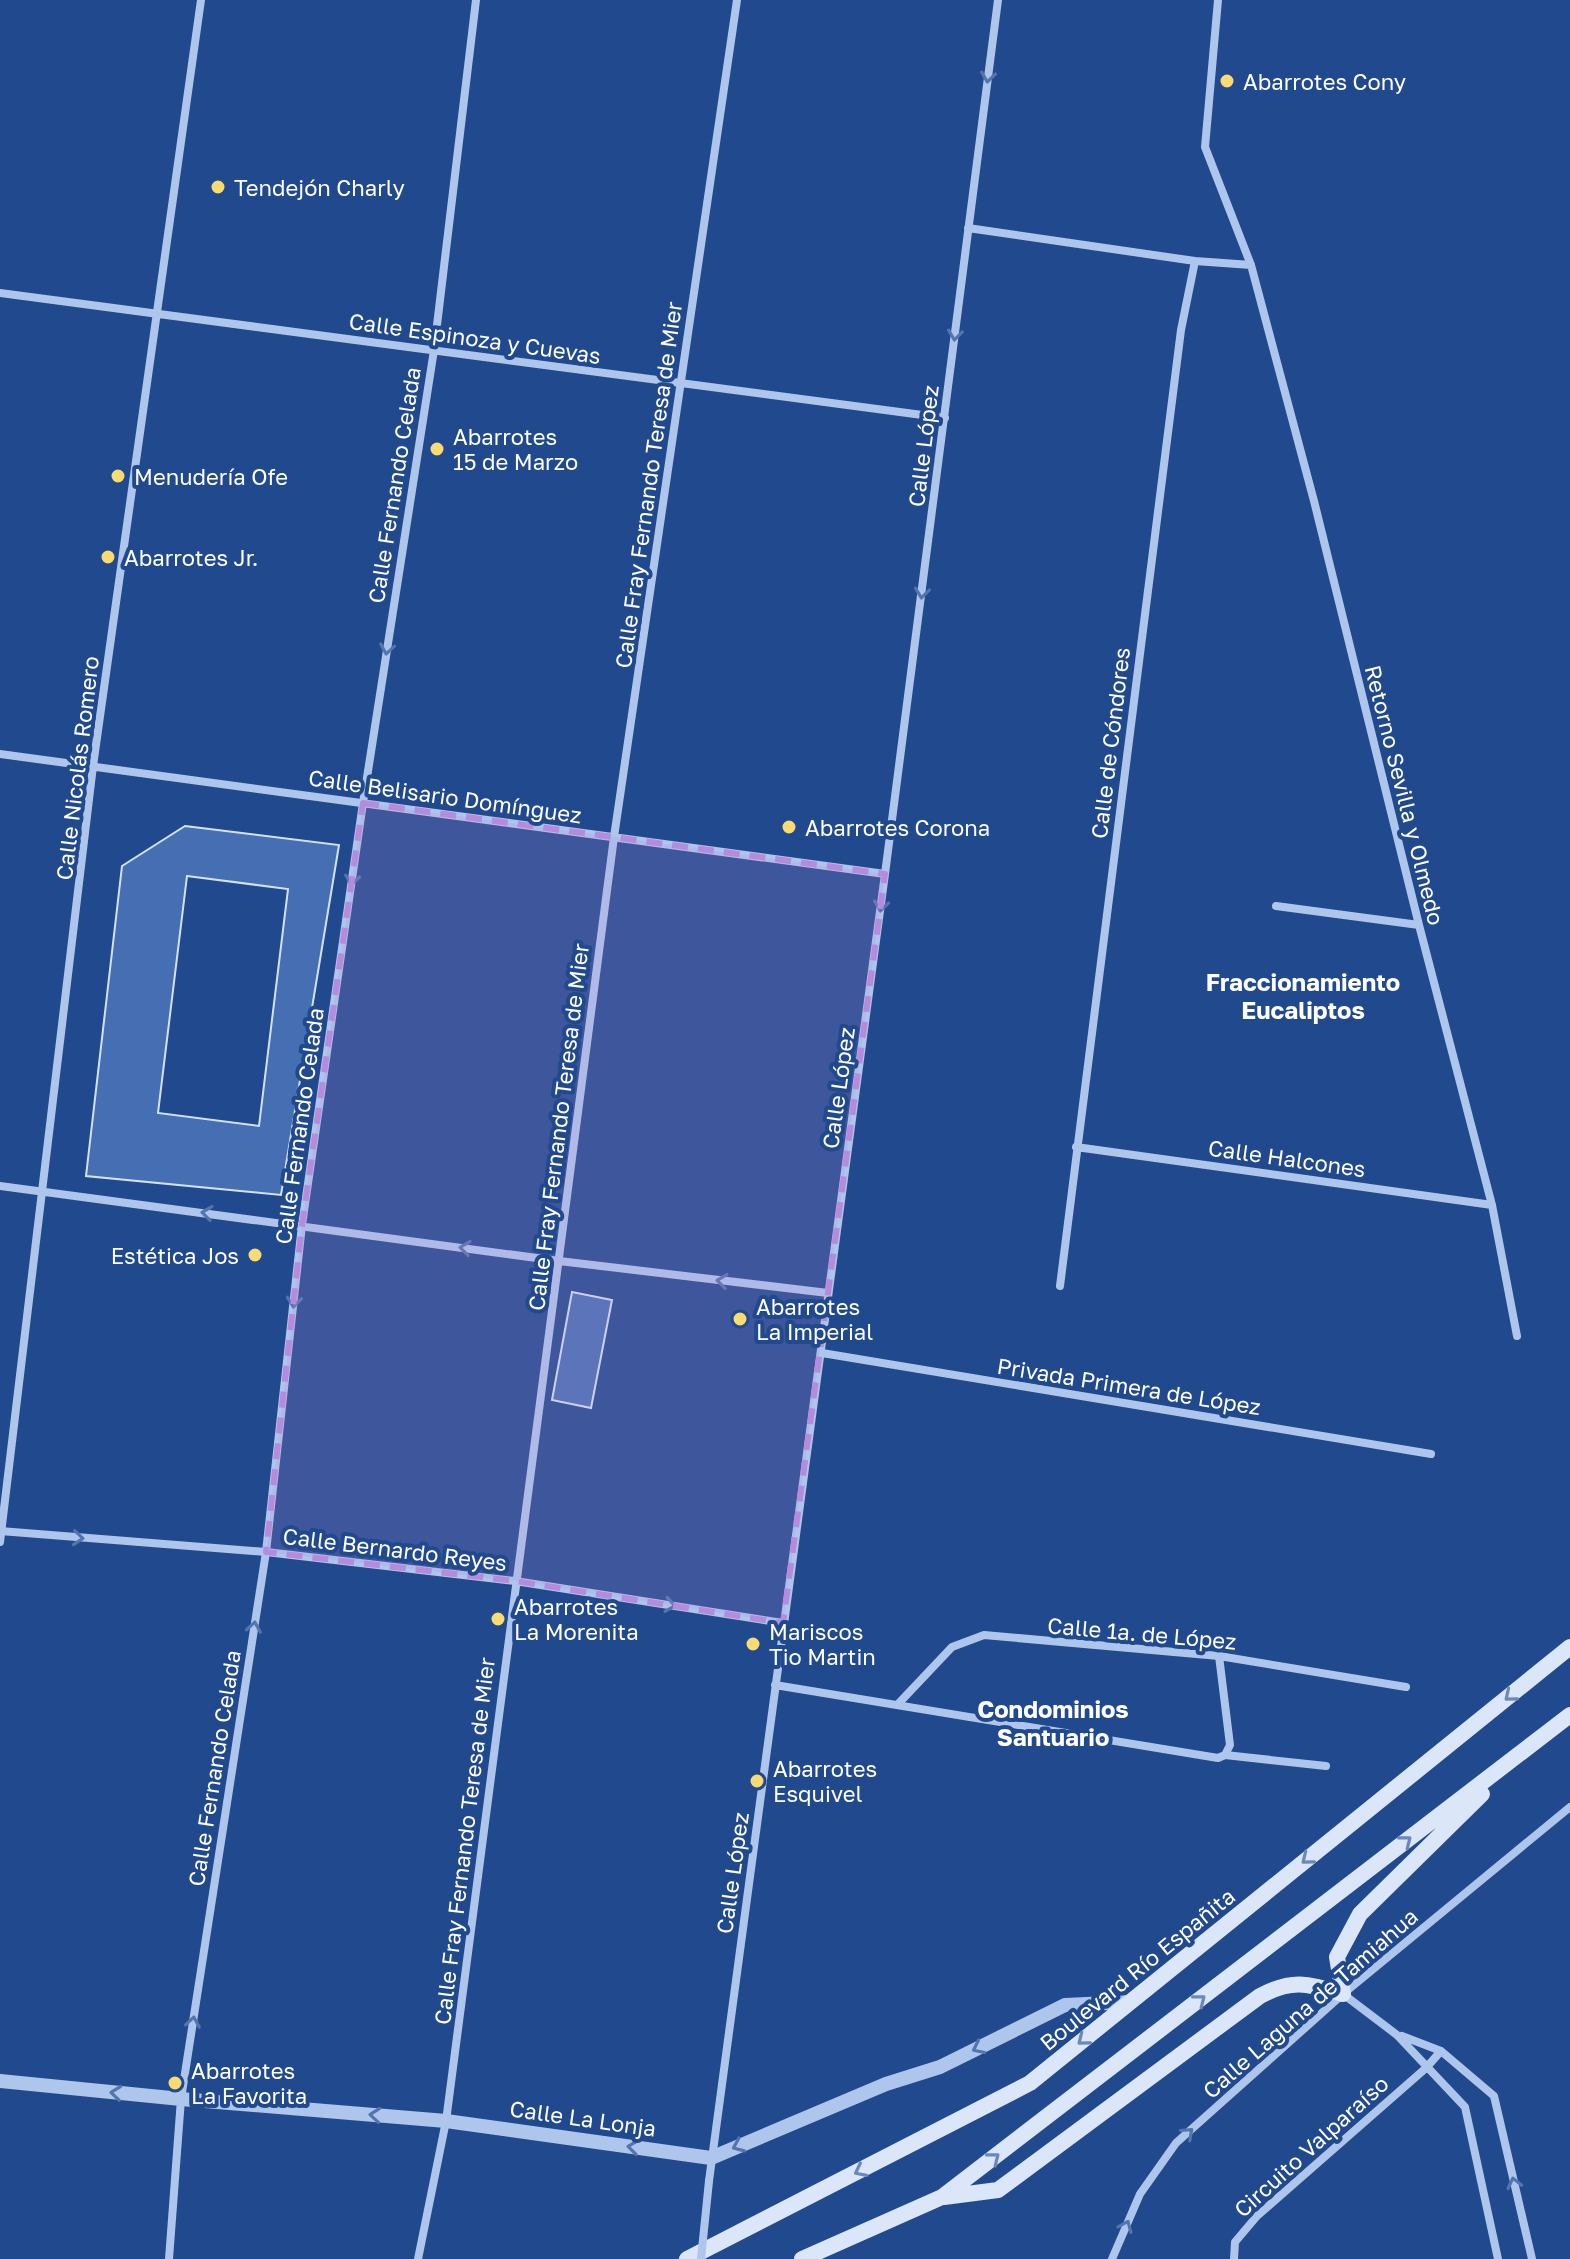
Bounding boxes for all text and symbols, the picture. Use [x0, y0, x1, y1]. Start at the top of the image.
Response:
place label: Abarrotes Cony [1243, 68, 1406, 95]
one-way arrow [980, 70, 997, 84]
marker: Abarrotes Cony [1218, 72, 1236, 90]
place label: Tendejón Charly [234, 174, 405, 201]
marker: Tendejón Charly [209, 178, 227, 196]
street label: Calle Fray Fernando Teresa de Mier [609, 300, 687, 670]
street label: Calle Espinoza y Cuevas [347, 307, 603, 369]
one-way arrow [947, 328, 964, 342]
street label: Calle Fernando Celada [362, 365, 426, 605]
street label: Calle López [902, 384, 944, 508]
place label: Abarrotes 15 de Marzo [453, 423, 578, 475]
marker: Abarrotes 15 de Marzo [428, 440, 446, 458]
place label: Menudería Ofe [134, 463, 288, 490]
marker: Menudería Ofe [109, 467, 127, 485]
place label: Abarrotes Jr. [124, 544, 258, 571]
marker: Abarrotes Jr. [99, 548, 117, 566]
one-way arrow [914, 586, 931, 600]
one-way arrow [379, 642, 396, 656]
street label: Calle de Cóndores [1085, 646, 1135, 840]
street label: Calle Nicolás Romero [50, 654, 104, 882]
street label: Retorno Sevilla y Olmedo [1360, 662, 1450, 928]
street label: Calle Belisario Domínguez [307, 763, 583, 829]
place label: Abarrotes Corona [805, 814, 990, 841]
marker: Abarrotes Corona [780, 818, 798, 836]
one-way arrow [344, 873, 361, 887]
one-way arrow [873, 900, 890, 913]
street label: Calle Fray Fernando Teresa de Mier [522, 941, 594, 1312]
district label: Fraccionamiento Eucaliptos [1206, 967, 1400, 1024]
street label: Calle Fernando Celada [269, 1006, 329, 1246]
street label: Calle López [816, 1025, 860, 1151]
street label: Calle Halcones [1207, 1134, 1367, 1182]
one-way arrow [200, 1205, 214, 1222]
one-way arrow [458, 1240, 471, 1257]
place label: Estética Jos [111, 1242, 239, 1269]
marker: Estética Jos [246, 1246, 264, 1264]
one-way arrow [716, 1272, 729, 1289]
place label: Abarrotes La Imperial [756, 1293, 873, 1345]
one-way arrow [285, 1296, 302, 1309]
marker: Abarrotes La Imperial [731, 1310, 749, 1328]
street label: Privada Primera de López [995, 1352, 1263, 1420]
street label: Calle Bernardo Reyes [281, 1522, 509, 1576]
one-way arrow [72, 1529, 85, 1546]
place label: Abarrotes La Morenita [514, 1593, 639, 1645]
one-way arrow [663, 1596, 677, 1613]
marker: Abarrotes La Morenita [489, 1610, 507, 1628]
street label: Calle 1a. de López [1046, 1611, 1238, 1655]
place label: Mariscos Tio Martin [769, 1618, 876, 1670]
one-way arrow [245, 1620, 262, 1634]
marker: Mariscos Tio Martin [744, 1635, 762, 1653]
street label: Calle Fernando Celada [182, 1648, 246, 1888]
street label: Calle Fray Fernando Teresa de Mier [428, 1655, 500, 2026]
one-way arrow [1505, 1686, 1519, 1701]
district label: Condominios Santuario [977, 1694, 1129, 1751]
place label: Abarrotes Esquivel [773, 1755, 877, 1807]
marker: Abarrotes Esquivel [748, 1772, 766, 1790]
street label: Calle López [710, 1810, 754, 1936]
one-way arrow [1397, 1837, 1412, 1851]
one-way arrow [1302, 1850, 1317, 1864]
street label: Boulevard Río Españita [1034, 1882, 1240, 2056]
street label: Calle Laguna de Tamiahua [1197, 1902, 1423, 2104]
one-way arrow [1191, 1995, 1206, 2009]
one-way arrow [184, 2015, 201, 2029]
one-way arrow [1078, 2030, 1092, 2045]
one-way arrow [972, 2038, 986, 2054]
place label: Abarrotes La Favorita [191, 2057, 307, 2109]
street label: Circuito Valparaíso [1228, 2070, 1394, 2222]
marker: Abarrotes La Favorita [166, 2074, 184, 2092]
one-way arrow [109, 2084, 122, 2101]
street label: Calle La Lonja [508, 2094, 658, 2142]
one-way arrow [368, 2107, 381, 2124]
one-way arrow [1178, 2128, 1193, 2143]
one-way arrow [732, 2137, 746, 2153]
one-way arrow [626, 2139, 640, 2156]
one-way arrow [985, 2153, 1000, 2167]
one-way arrow [853, 2161, 868, 2176]
one-way arrow [1506, 2177, 1523, 2190]
one-way arrow [1116, 2220, 1133, 2234]

